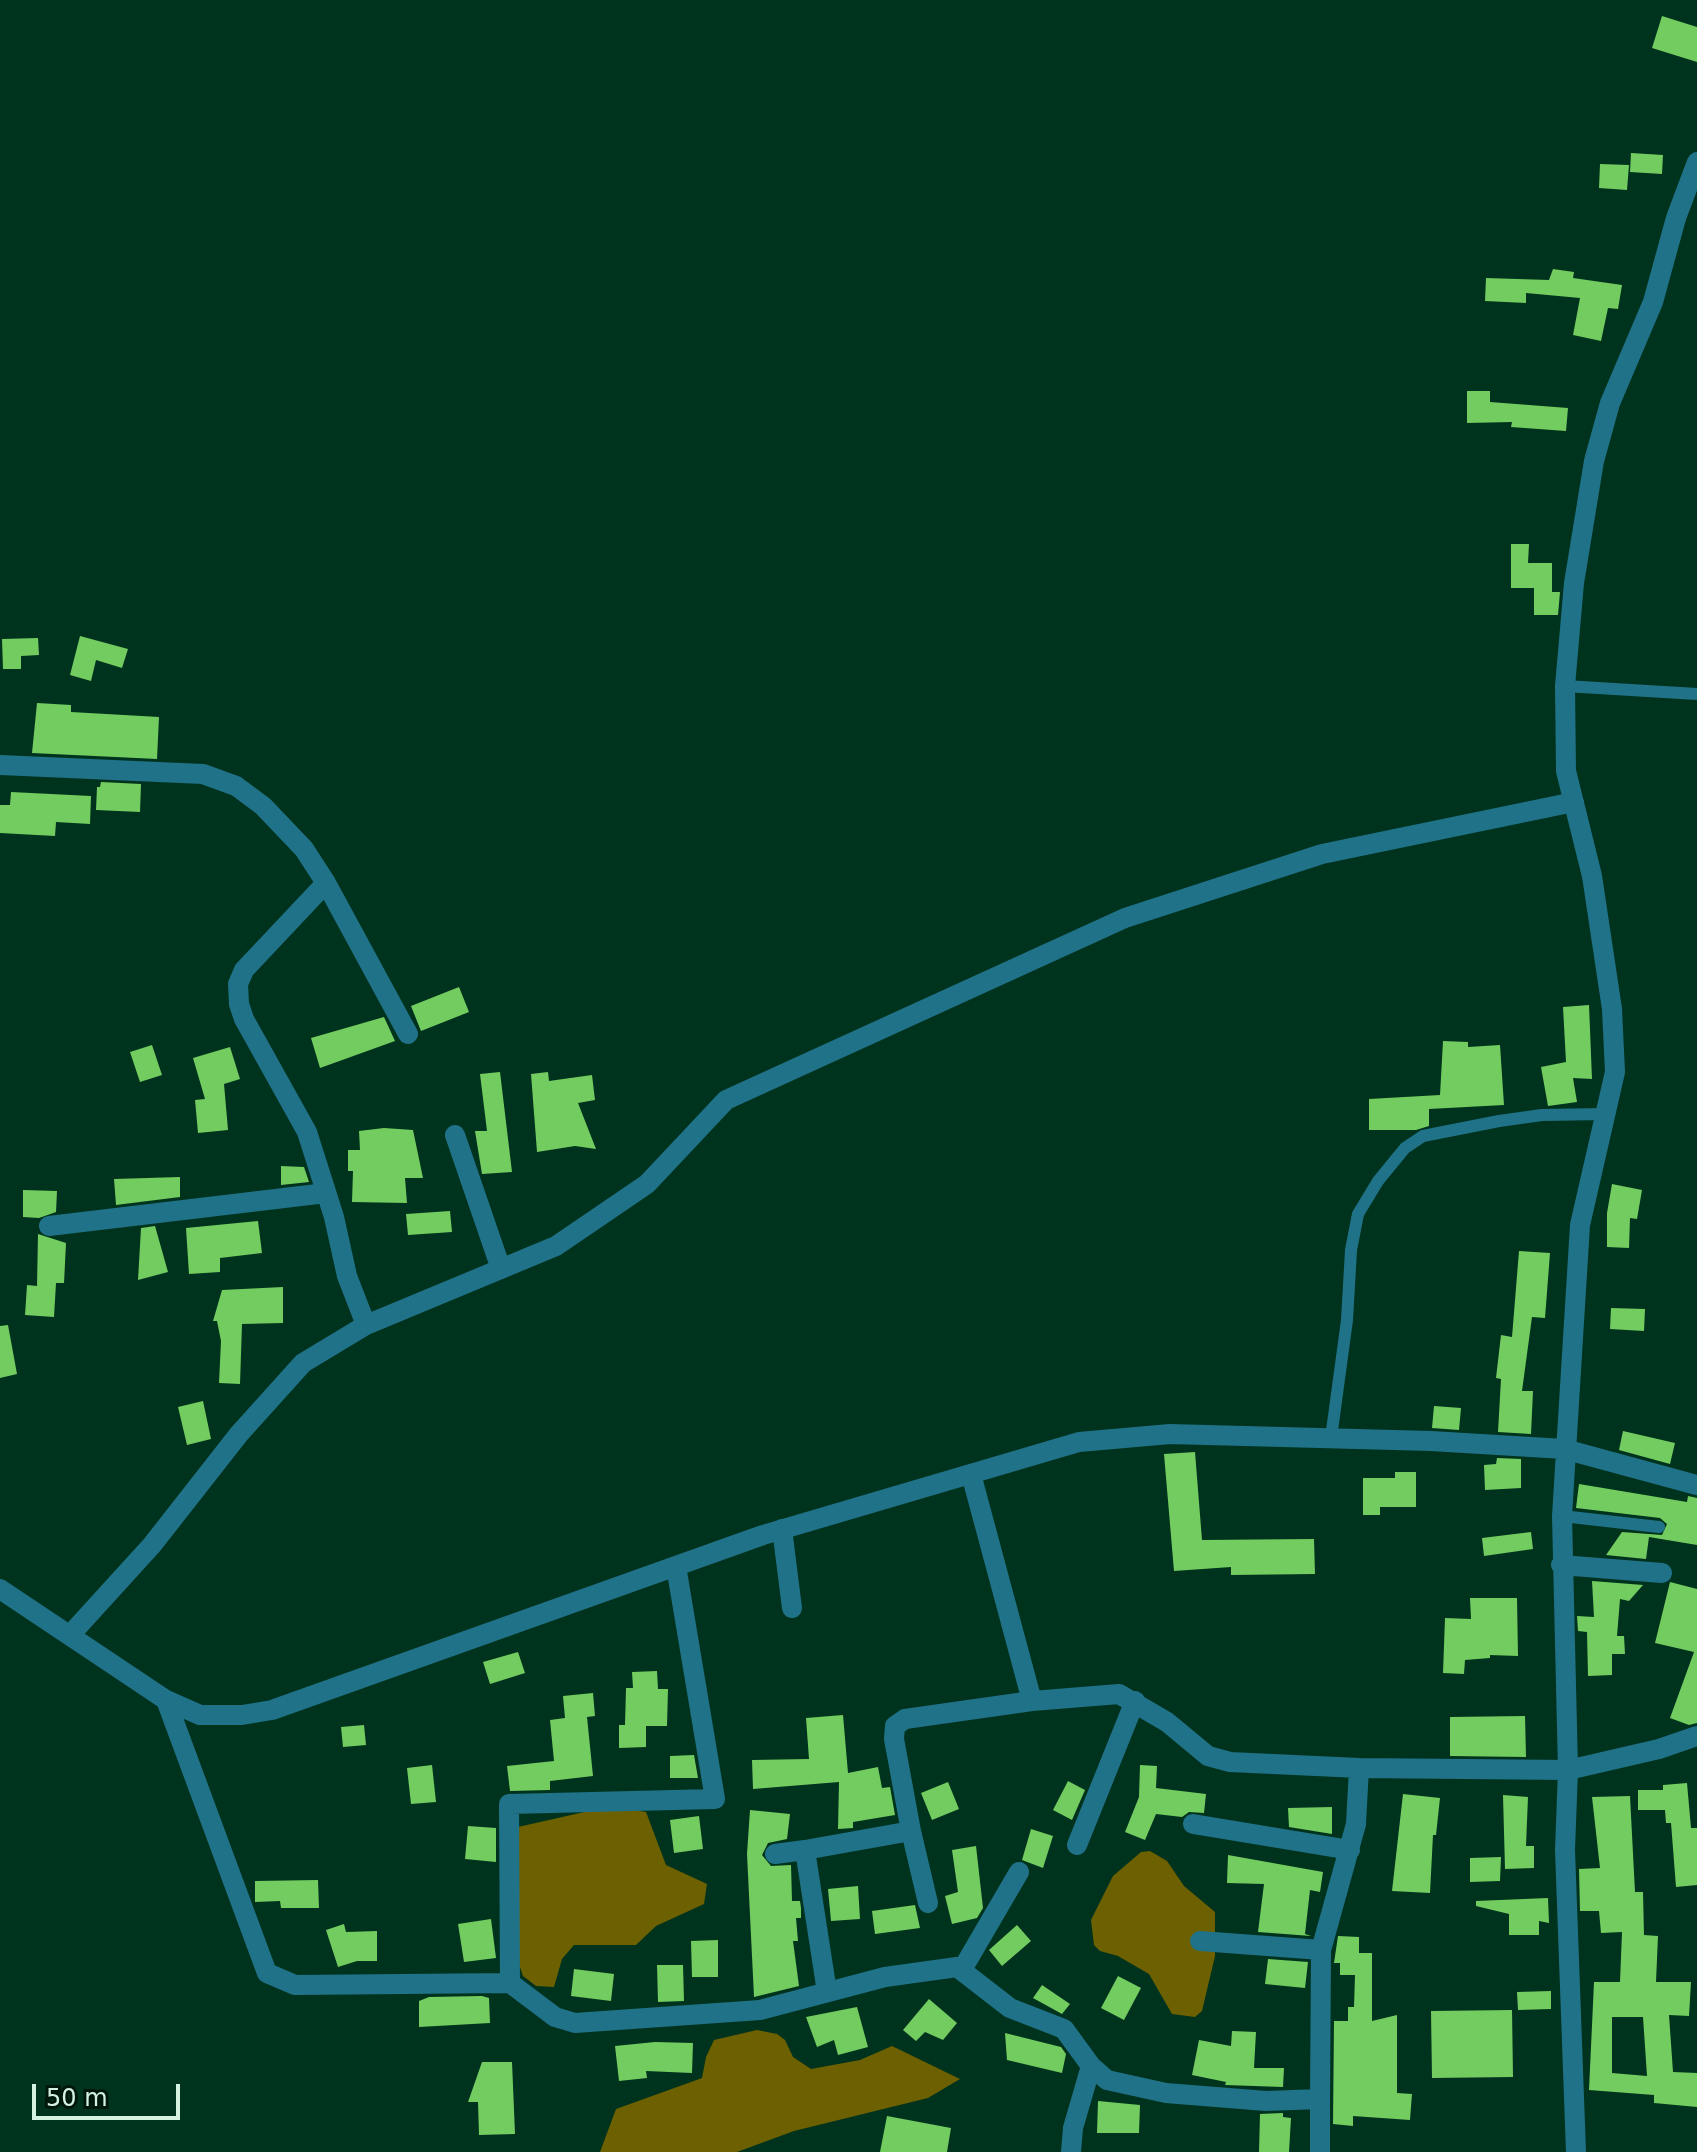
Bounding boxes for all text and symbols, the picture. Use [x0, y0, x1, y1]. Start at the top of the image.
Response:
scale bar [36, 2068, 184, 2118]
text: 50 m [46, 2084, 108, 2112]

